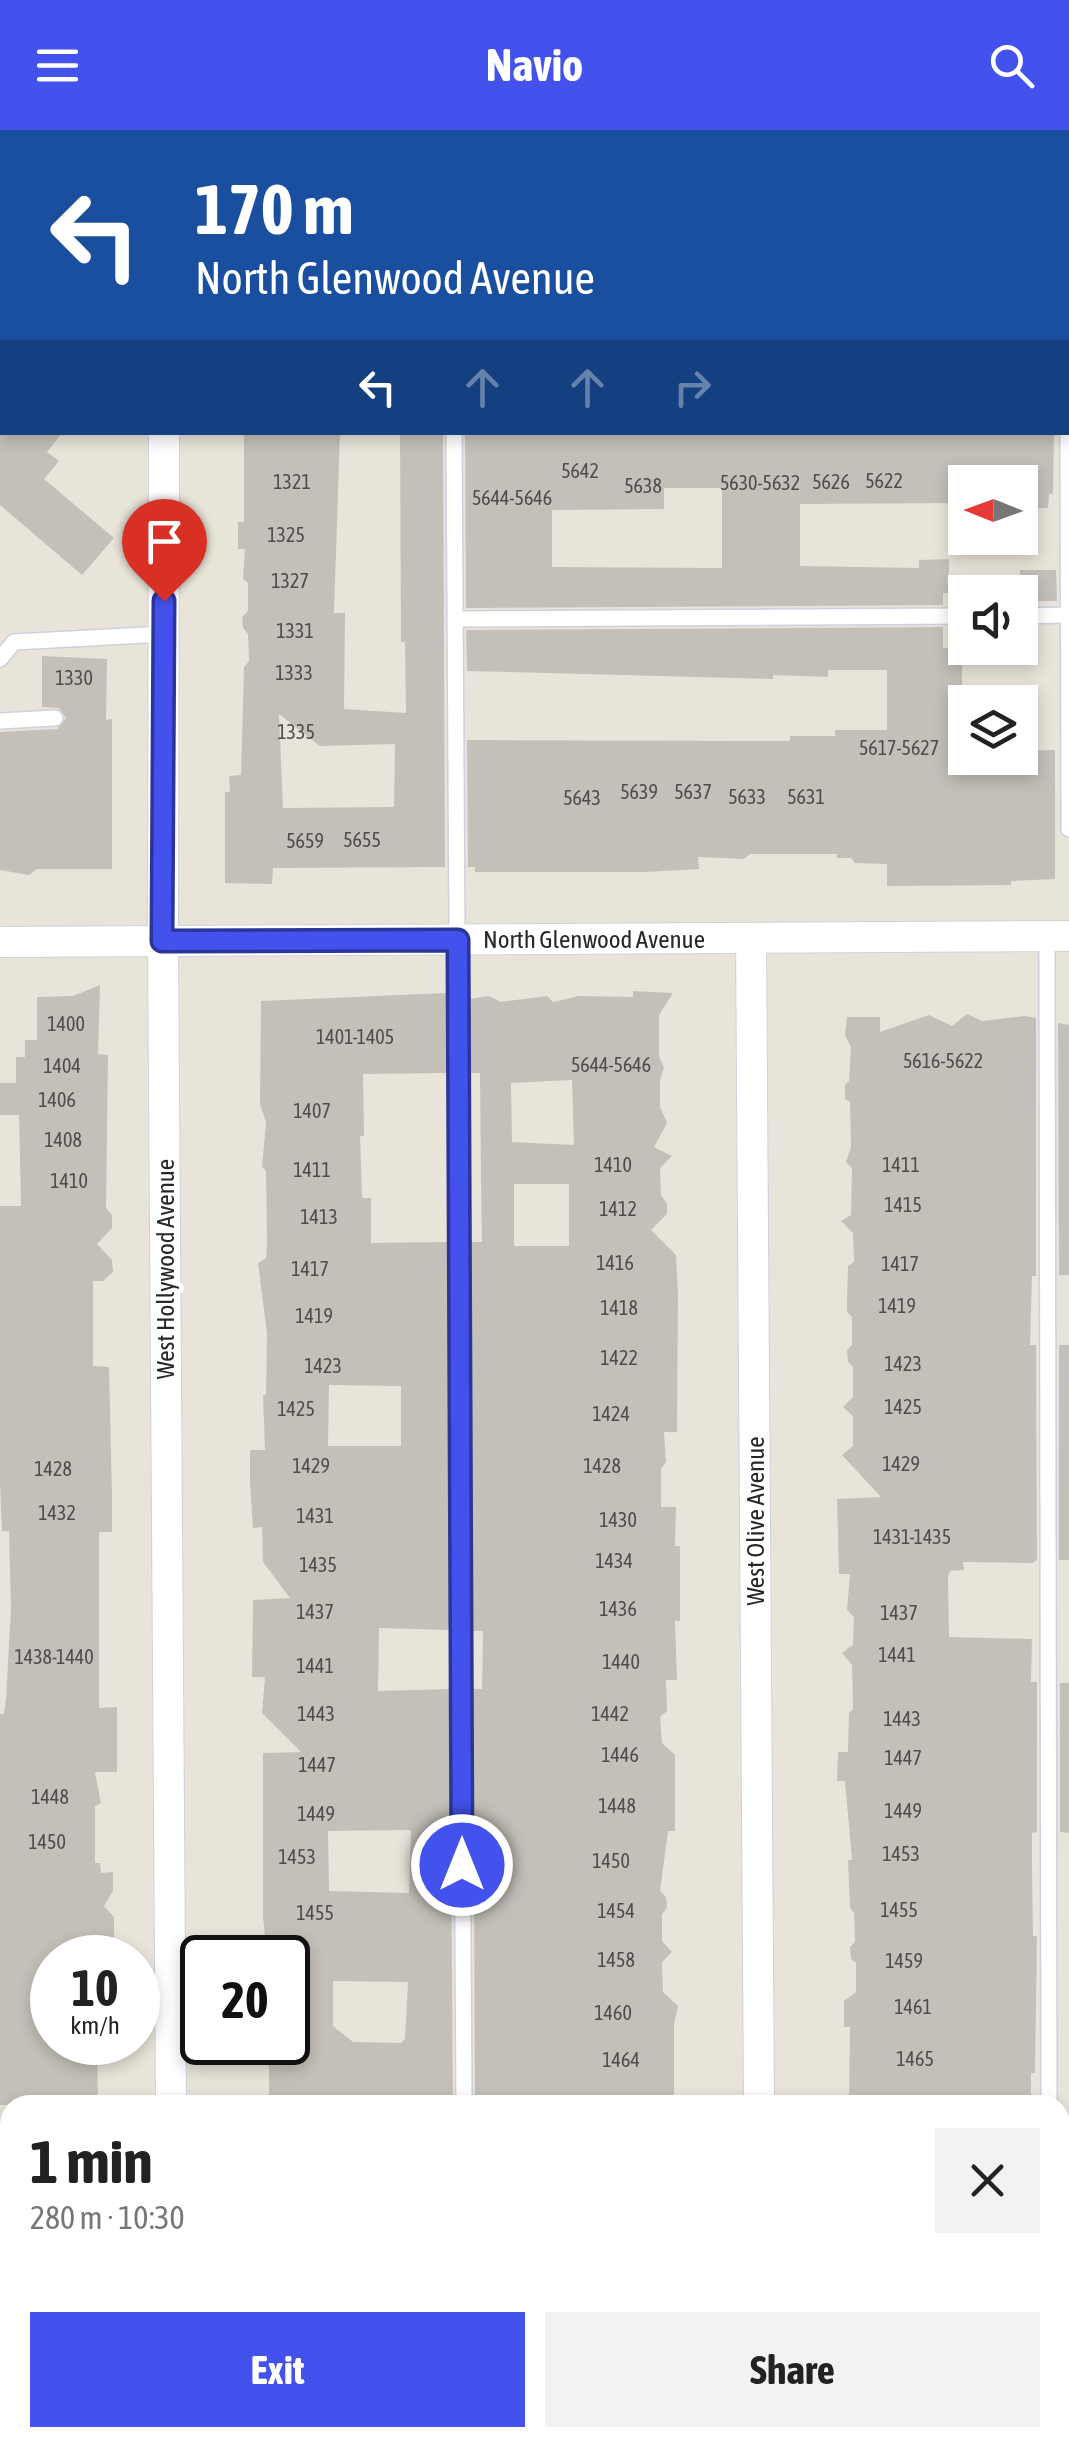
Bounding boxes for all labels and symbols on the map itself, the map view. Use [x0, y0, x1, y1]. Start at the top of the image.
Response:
house number: 5642 [561, 459, 599, 482]
north arrow [948, 465, 1038, 555]
house number: 5622 [865, 469, 903, 492]
house number: 1321 [273, 470, 311, 493]
house number: 5626 [812, 470, 850, 493]
house number: 5630-5632 [720, 471, 800, 494]
house number: 5638 [624, 474, 662, 497]
house number: 5644-5646 [472, 486, 552, 509]
pin [122, 499, 207, 602]
house number: 1325 [267, 523, 305, 546]
house number: 1327 [271, 569, 309, 592]
house number: 1331 [276, 619, 314, 642]
house number: 1333 [275, 661, 313, 684]
house number: 1330 [55, 666, 93, 689]
house number: 1335 [277, 720, 315, 743]
house number: 5617-5627 [859, 736, 939, 759]
house number: 5639 [620, 780, 658, 803]
house number: 5637 [674, 780, 712, 803]
house number: 5633 [728, 785, 766, 808]
house number: 5631 [787, 785, 825, 808]
house number: 5643 [563, 786, 601, 809]
house number: 5655 [343, 828, 381, 851]
house number: 5659 [286, 829, 324, 852]
street label: North Glenwood Avenue [483, 925, 705, 953]
house number: 1400 [47, 1012, 85, 1035]
house number: 1401-1405 [316, 1025, 394, 1048]
house number: 5616-5622 [903, 1049, 983, 1072]
house number: 5644-5646 [571, 1053, 651, 1076]
house number: 1404 [43, 1054, 81, 1077]
house number: 1406 [38, 1088, 76, 1111]
house number: 1407 [293, 1099, 331, 1122]
house number: 1408 [44, 1128, 82, 1151]
house number: 1410 [594, 1153, 632, 1176]
house number: 1411 [882, 1153, 920, 1176]
house number: 1411 [293, 1158, 331, 1181]
street label: West Hollywood Avenue [151, 1159, 179, 1379]
house number: 1410 [50, 1169, 88, 1192]
house number: 1415 [884, 1193, 922, 1216]
house number: 1412 [599, 1197, 637, 1220]
house number: 1413 [300, 1205, 338, 1228]
house number: 1416 [596, 1251, 634, 1274]
house number: 1417 [881, 1252, 919, 1275]
house number: 1417 [291, 1257, 329, 1280]
house number: 1419 [878, 1294, 916, 1317]
house number: 1418 [600, 1296, 638, 1319]
house number: 1419 [295, 1304, 333, 1327]
house number: 1422 [600, 1346, 638, 1369]
house number: 1423 [884, 1352, 922, 1375]
house number: 1423 [304, 1354, 342, 1377]
house number: 1425 [884, 1395, 922, 1418]
house number: 1425 [277, 1397, 315, 1420]
house number: 1424 [592, 1402, 630, 1425]
street label: West Olive Avenue [741, 1436, 769, 1606]
house number: 1429 [882, 1452, 920, 1475]
house number: 1429 [292, 1454, 330, 1477]
house number: 1428 [583, 1454, 621, 1477]
house number: 1428 [34, 1457, 72, 1480]
house number: 1432 [38, 1501, 76, 1524]
house number: 1431 [296, 1504, 334, 1527]
house number: 1430 [599, 1508, 637, 1531]
house number: 1431-1435 [873, 1525, 951, 1548]
house number: 1434 [595, 1549, 633, 1572]
house number: 1435 [299, 1553, 337, 1576]
house number: 1436 [599, 1597, 637, 1620]
house number: 1437 [296, 1600, 334, 1623]
house number: 1437 [880, 1601, 918, 1624]
house number: 1441 [878, 1643, 916, 1666]
house number: 1438-1440 [14, 1645, 94, 1668]
house number: 1440 [602, 1650, 640, 1673]
house number: 1441 [296, 1654, 334, 1677]
house number: 1443 [297, 1702, 335, 1725]
house number: 1442 [591, 1702, 629, 1725]
house number: 1443 [883, 1707, 921, 1730]
house number: 1446 [601, 1743, 639, 1766]
house number: 1447 [884, 1746, 922, 1769]
house number: 1447 [298, 1753, 336, 1776]
house number: 1448 [31, 1785, 69, 1808]
house number: 1448 [598, 1794, 636, 1817]
house number: 1449 [884, 1799, 922, 1822]
house number: 1449 [297, 1802, 335, 1825]
position arrow [410, 1813, 514, 1917]
house number: 1450 [28, 1830, 66, 1853]
house number: 1453 [882, 1842, 920, 1865]
house number: 1453 [278, 1845, 316, 1868]
house number: 1450 [592, 1849, 630, 1872]
house number: 1455 [880, 1898, 918, 1921]
house number: 1454 [597, 1899, 635, 1922]
house number: 1455 [296, 1901, 334, 1924]
speed limit sign: 20 [180, 1935, 310, 2065]
house number: 1458 [597, 1948, 635, 1971]
house number: 1459 [885, 1949, 923, 1972]
house number: 1461 [894, 1995, 932, 2018]
house number: 1460 [594, 2001, 632, 2024]
house number: 1465 [896, 2047, 934, 2070]
house number: 1464 [602, 2048, 640, 2071]

